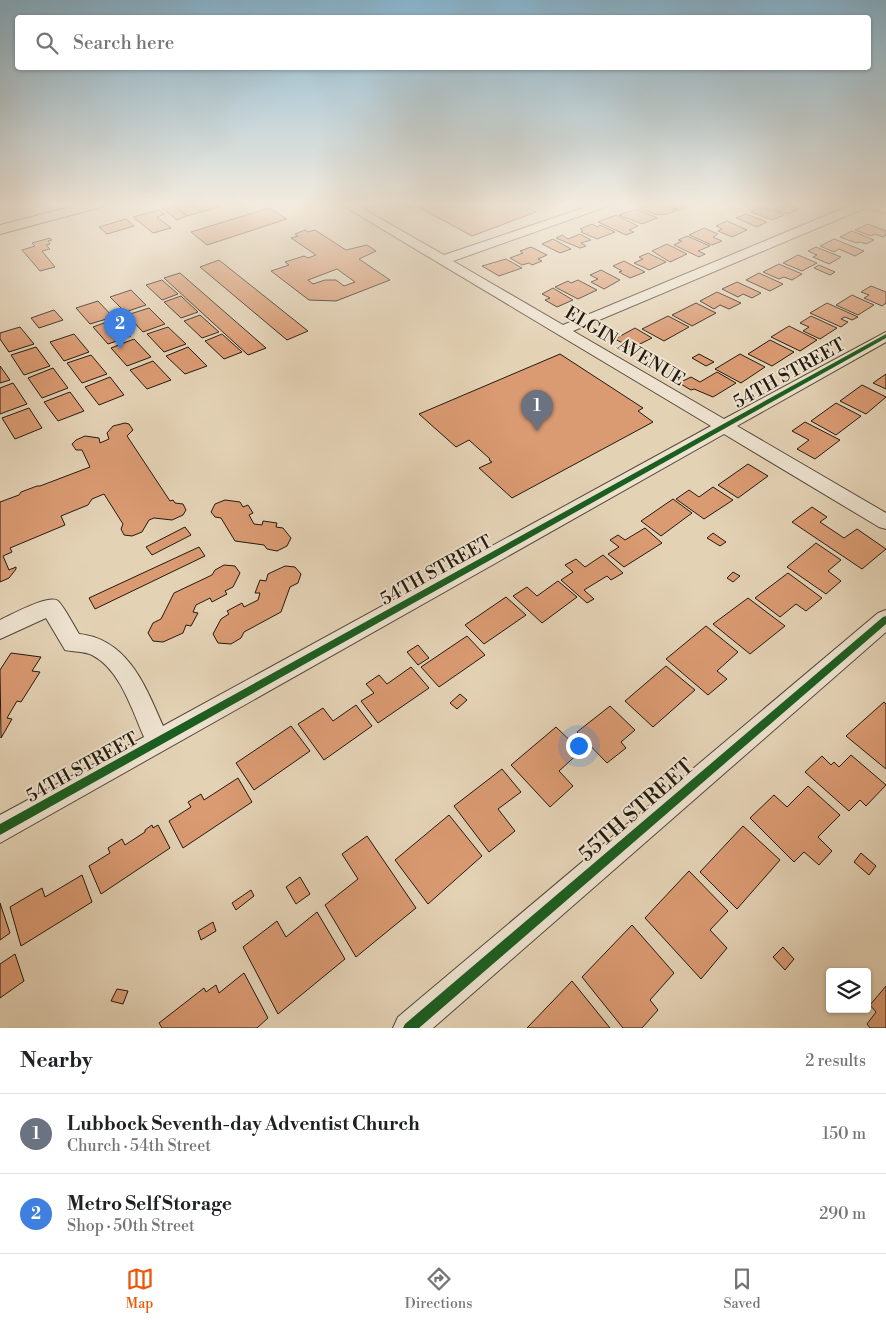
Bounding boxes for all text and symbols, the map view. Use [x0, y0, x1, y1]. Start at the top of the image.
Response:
search box [15, 15, 871, 70]
icon: search [33, 29, 61, 57]
text: Search here [73, 31, 174, 55]
street label: ELGIN AVENUE [560, 302, 689, 391]
pin: 2 [104, 308, 136, 349]
street label: 54TH STREET [729, 333, 849, 414]
pin: 1 [521, 390, 553, 431]
street label: 54TH STREET [376, 530, 496, 611]
street label: 54TH STREET [22, 727, 142, 808]
your location [566, 733, 592, 759]
street label: 55TH STREET [574, 754, 700, 868]
map controls [826, 968, 871, 1013]
button: layers [826, 968, 871, 1013]
text: Nearby [20, 1048, 93, 1074]
text: 2 results [805, 1051, 866, 1071]
text: Lubbock Seventh-day Adventist Church [67, 1112, 420, 1136]
text: 1 [32, 1124, 40, 1144]
text: 150 m [822, 1124, 866, 1144]
text: Church · 54th Street [67, 1136, 211, 1156]
text: Metro Self Storage [67, 1192, 232, 1216]
text: 2 [31, 1204, 41, 1224]
text: 290 m [819, 1204, 866, 1224]
text: Shop · 50th Street [67, 1216, 195, 1236]
tab: Map [126, 1265, 154, 1313]
tab: Directions [405, 1265, 472, 1313]
tab: Saved [724, 1265, 760, 1313]

